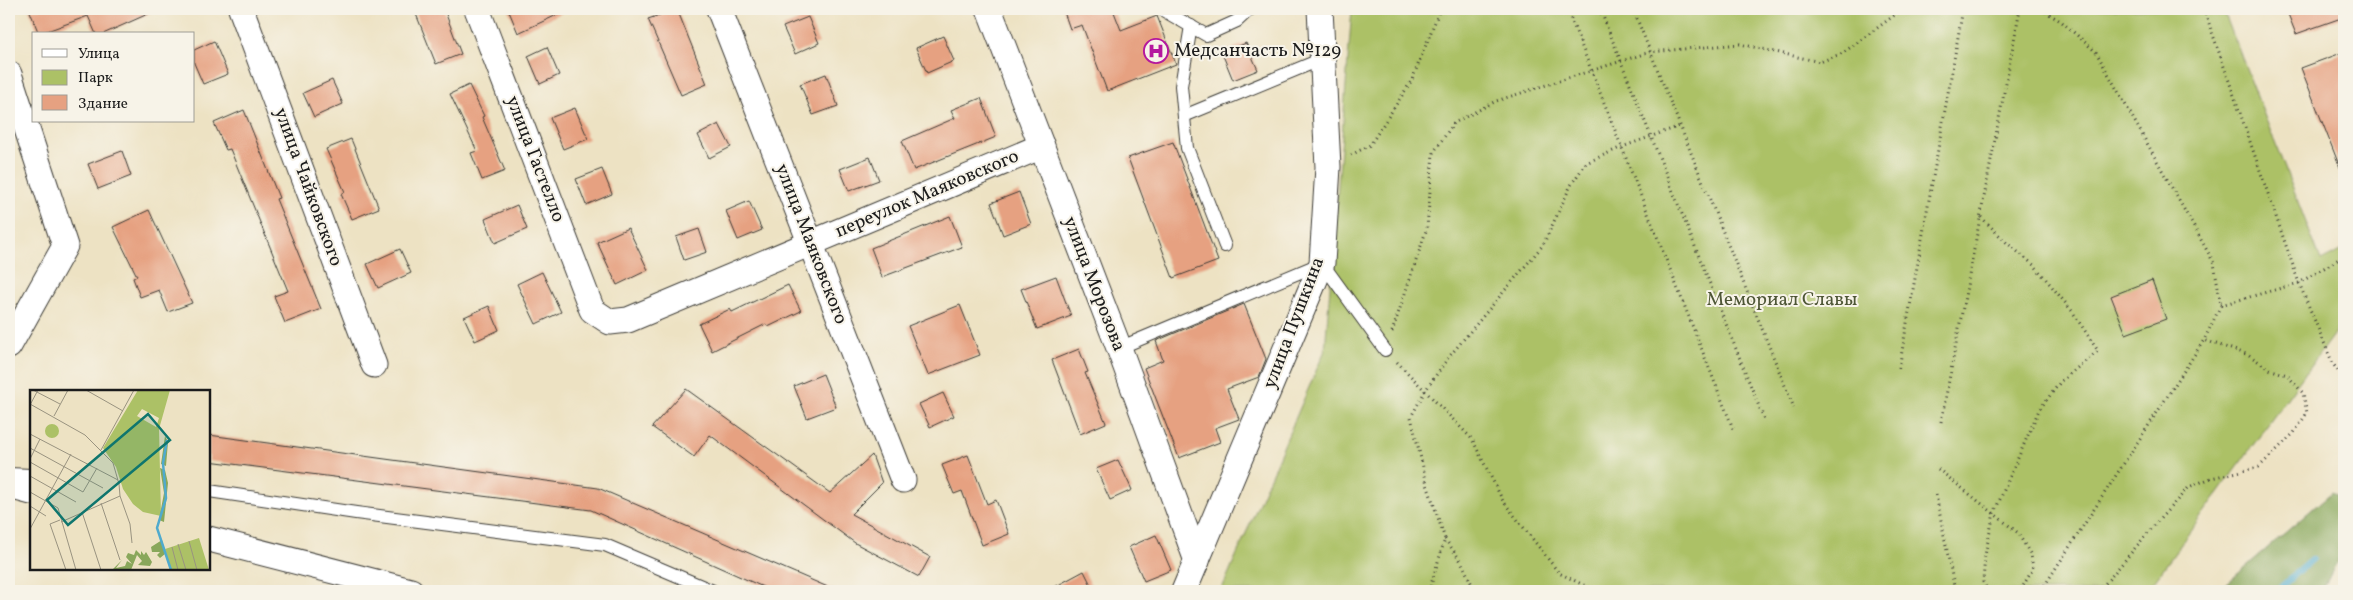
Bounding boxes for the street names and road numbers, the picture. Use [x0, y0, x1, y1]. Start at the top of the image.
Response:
street label: улица Гастелло [499, 92, 571, 226]
street label: улица Чайковского [267, 104, 349, 270]
street label: переулок Маяковского [831, 144, 1023, 244]
street label: улица Маяковского [768, 160, 854, 328]
street label: улица Морозова [1056, 213, 1132, 355]
street label: улица Пушкина [1257, 253, 1331, 393]

